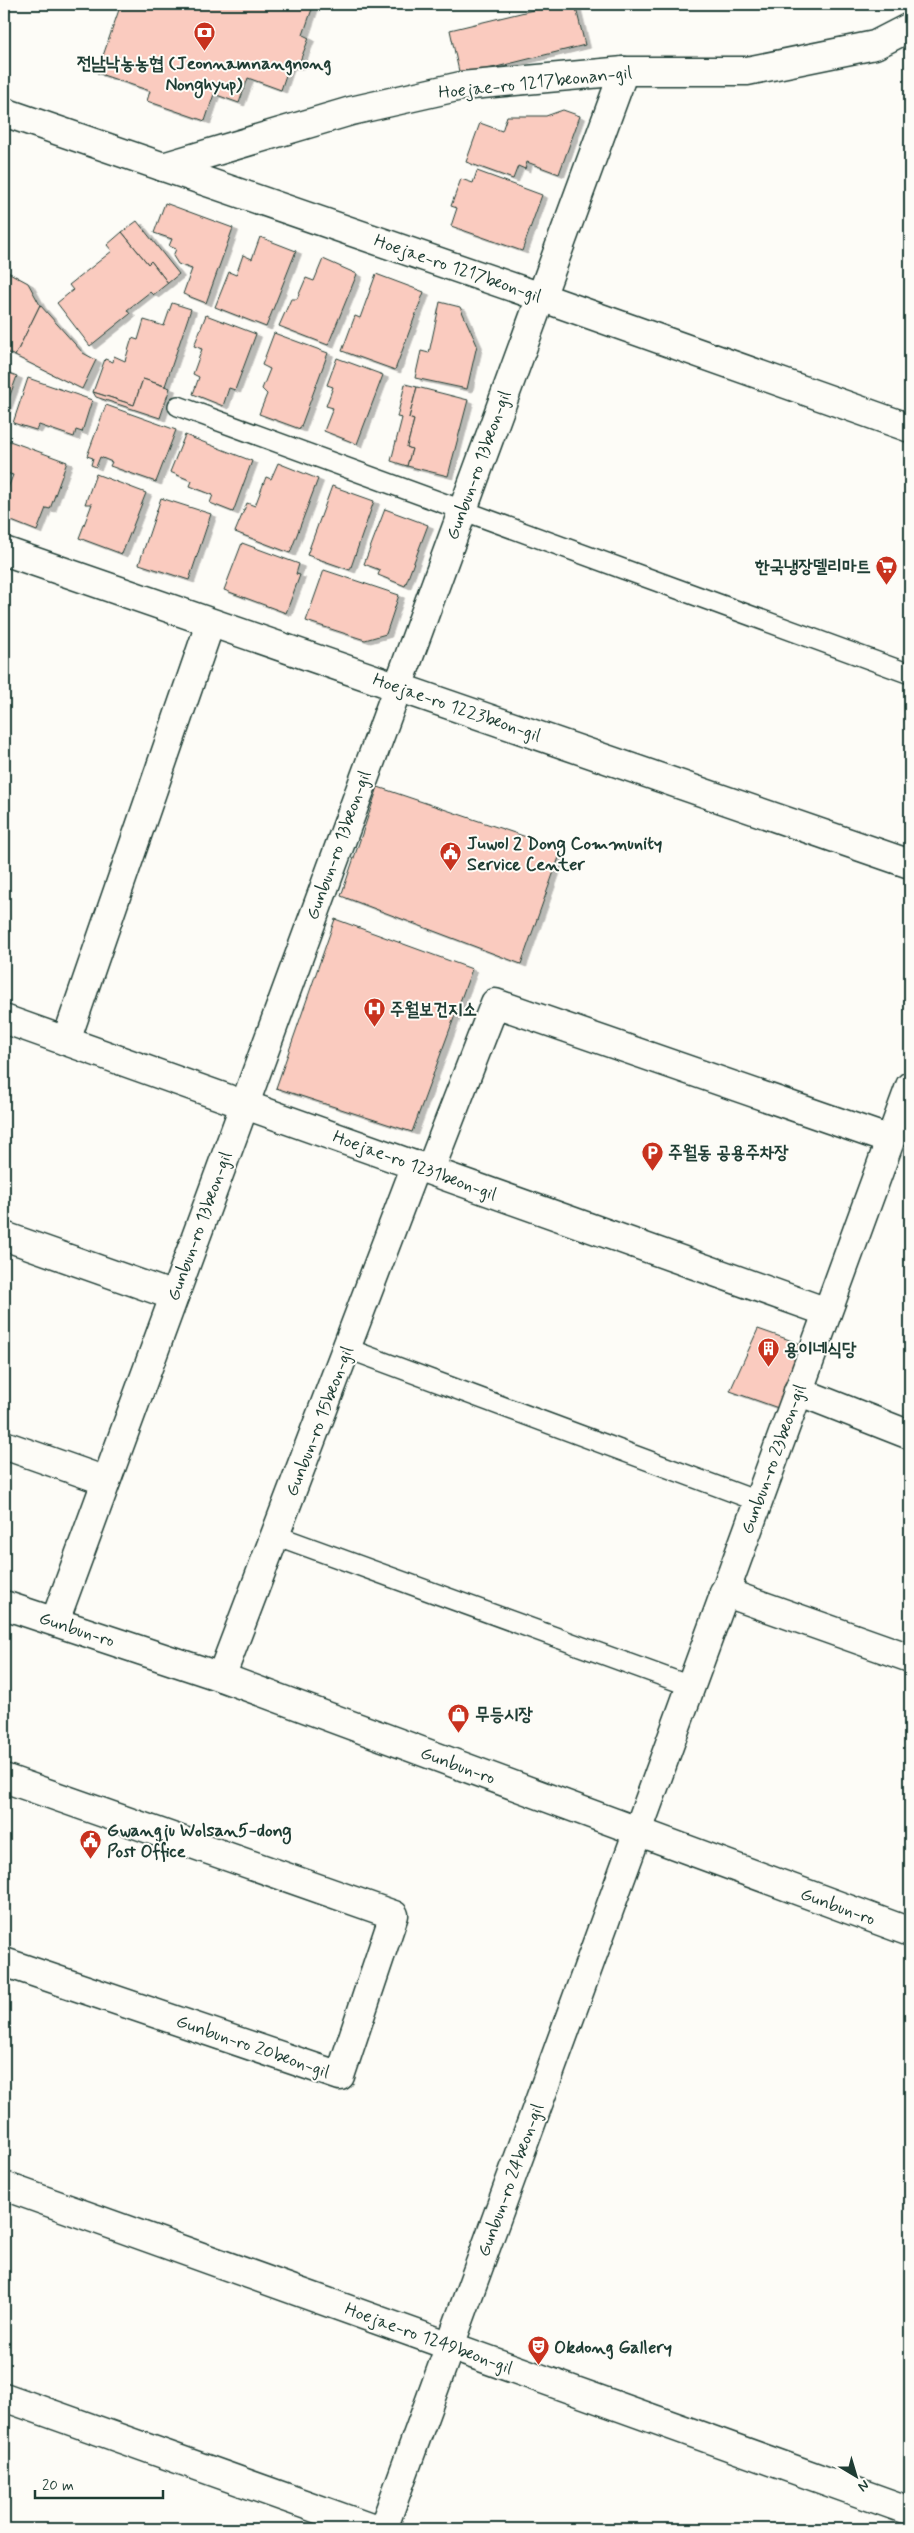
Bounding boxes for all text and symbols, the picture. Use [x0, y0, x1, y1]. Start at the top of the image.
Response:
bank icon: 전남낙농농협 (Jeonnamnangnong Nonghyup) [192, 21, 216, 52]
place label: 전남낙농농협 (Jeonnamnangnong Nonghyup) [77, 52, 331, 99]
street label: Hoejae-ro 1217beonan-gil [437, 61, 633, 105]
street label: Hoejae-ro 1217beon-gil [371, 229, 545, 309]
street label: Gunbun-ro 13beon-gil [441, 387, 517, 543]
supermarket icon: 한국냉장델리마트 [875, 554, 899, 585]
place label: 한국냉장델리마트 [754, 555, 871, 579]
street label: Hoejae-ro 1223beon-gil [369, 668, 544, 748]
street label: Gunbun-ro 13beon-gil [301, 767, 377, 923]
place label: Juwol 2 Dong Community Service Center [467, 832, 662, 877]
public building icon: Juwol 2 Dong Community Service Center [439, 841, 463, 872]
hospital icon: 주월보건지소 [362, 997, 386, 1028]
place label: 주월보건지소 [390, 998, 477, 1022]
street label: Hoejae-ro 1231beon-gil [329, 1125, 500, 1207]
parking icon: 주월동 공용주차장 [640, 1140, 664, 1171]
place label: 주월동 공용주차장 [668, 1141, 789, 1165]
street label: Gunbun-ro 13beon-gil [162, 1148, 238, 1304]
building icon: 용이네식당 [756, 1337, 780, 1368]
place label: 용이네식당 [784, 1338, 857, 1362]
street label: Gunbun-ro 15beon-gil [280, 1343, 360, 1500]
street label: Gunbun-ro 23beon-gil [736, 1381, 812, 1538]
street label: Gunbun-ro [36, 1606, 118, 1653]
shop icon: 무등시장 [447, 1702, 471, 1733]
place label: 무등시장 [475, 1703, 533, 1727]
street label: Gunbun-ro [417, 1741, 499, 1791]
place label: Gwangju Wolsan5-dong Post Office [107, 1819, 292, 1864]
public building icon: Gwangju Wolsan5-dong Post Office [79, 1828, 103, 1859]
street label: Gunbun-ro [797, 1882, 879, 1932]
street label: Gunbun-ro 20beon-gil [173, 2009, 333, 2084]
street label: Gunbun-ro 24beon-gil [472, 2100, 550, 2260]
street label: Hoejae-ro 1249beon-gil [341, 2297, 516, 2380]
theatre icon: Okdong Gallery [526, 2335, 550, 2366]
place label: Okdong Gallery [554, 2336, 672, 2360]
north arrow [832, 2450, 882, 2500]
scale bar [35, 2468, 162, 2500]
text: N [854, 2475, 873, 2495]
text: 20 m [42, 2476, 74, 2496]

